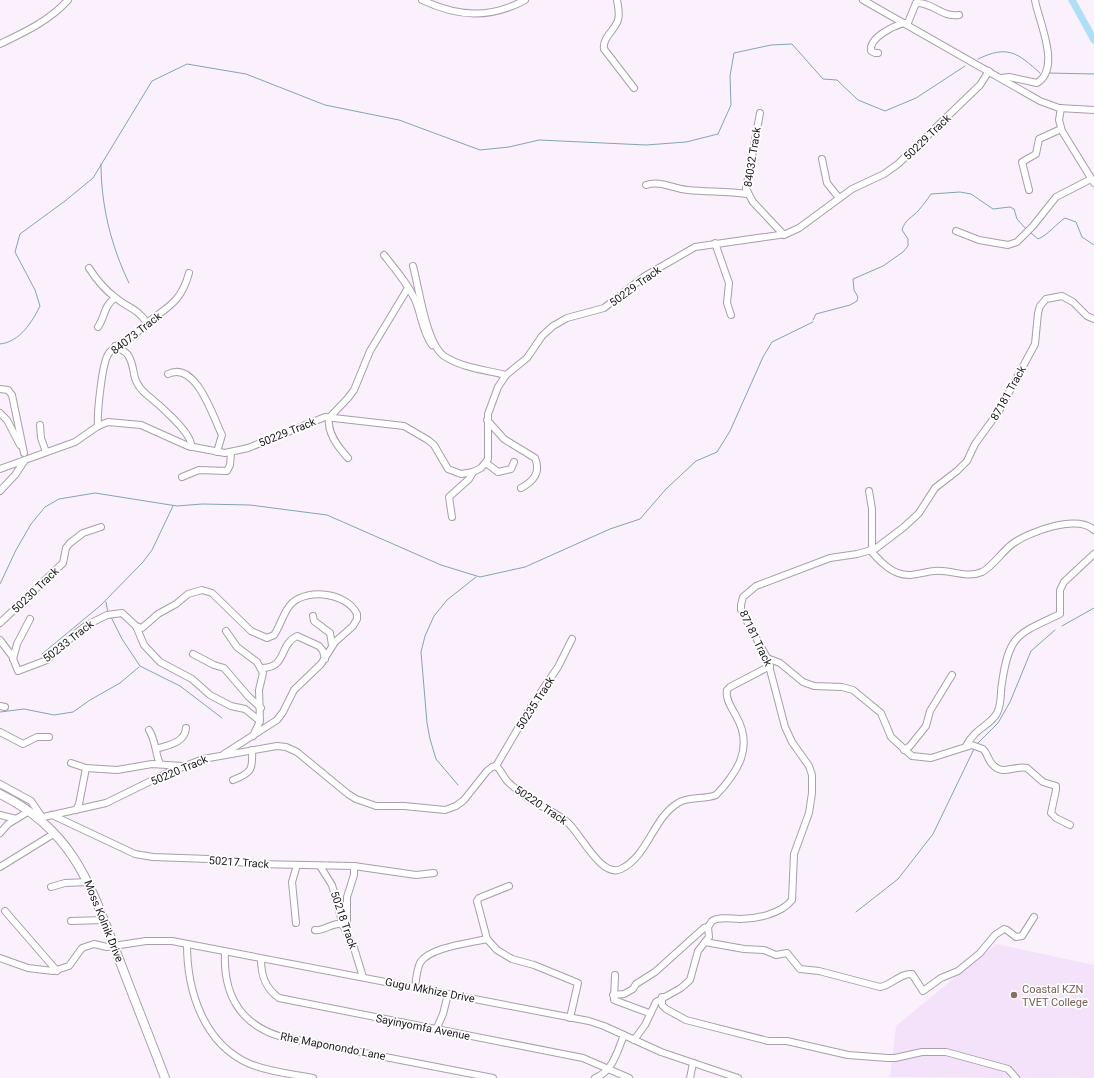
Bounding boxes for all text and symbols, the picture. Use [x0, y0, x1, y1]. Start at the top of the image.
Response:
street label: 50229 Track [901, 111, 954, 163]
street label: 84032 Track [741, 126, 764, 188]
street label: 50229 Track [607, 263, 664, 309]
street label: 84073 Track [108, 309, 164, 357]
street label: 87181 Track [988, 363, 1029, 423]
street label: 50229 Track [257, 415, 318, 450]
street label: 50230 Track [9, 564, 62, 616]
street label: 87181 Track [736, 608, 775, 669]
street label: 50233 Track [40, 617, 96, 665]
street label: 50235 Track [514, 674, 558, 732]
street label: 50220 Track [149, 753, 210, 788]
street label: 50220 Track [512, 783, 570, 828]
street label: 50217 Track [208, 854, 270, 871]
street label: Moss Kolnik Drive [81, 878, 126, 964]
street label: 50218 Track [328, 889, 360, 951]
street label: Gugu Mkhize Drive [384, 975, 476, 1006]
place label: Coastal KZN TVET College [1022, 983, 1088, 1009]
marker: Coastal KZN TVET College [1009, 990, 1019, 1000]
street label: Sayinyomfa Avenue [375, 1012, 471, 1043]
street label: Rhe Maponondo Lane [279, 1030, 387, 1063]

